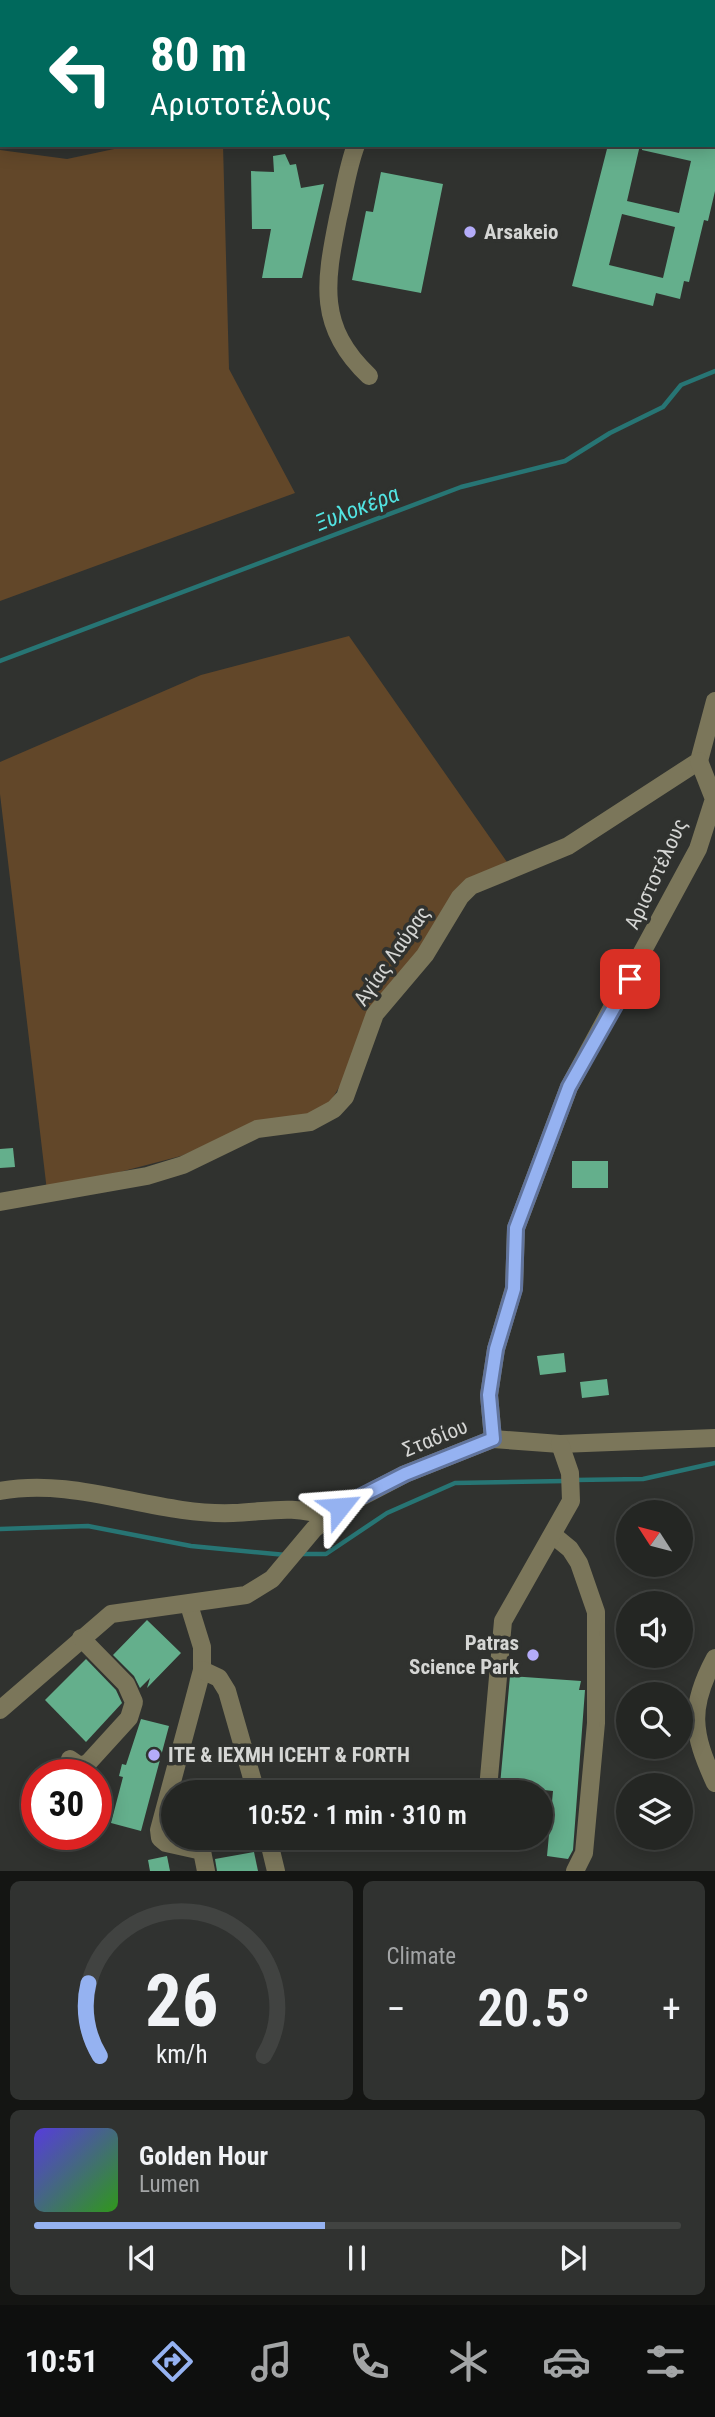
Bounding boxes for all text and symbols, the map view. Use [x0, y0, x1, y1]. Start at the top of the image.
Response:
text: 80 m [150, 26, 247, 83]
icon: left [35, 28, 126, 119]
text: Αριστοτέλους [150, 85, 332, 123]
place label: Arsakeio [484, 220, 559, 244]
marker: Arsakeio [462, 224, 478, 240]
water label: Ξυλοκέρα [311, 480, 403, 537]
street label: Αριστοτέλους [620, 815, 692, 933]
street label: Αγίας Λαύρας [349, 902, 435, 1010]
pin [600, 949, 660, 1009]
icon: arrive [611, 960, 649, 998]
street label: Σταδίου [399, 1414, 471, 1462]
position arrow [303, 1470, 377, 1544]
north arrow [616, 1500, 693, 1577]
map controls [616, 1500, 693, 1850]
button: sound [616, 1591, 693, 1668]
place label: Patras Science Park [409, 1631, 520, 1679]
marker: Patras Science Park [525, 1647, 541, 1663]
button: search [616, 1682, 693, 1759]
place label: ΙΤΕ & ΙΕΧΜΗ ICEHT & FORTH [168, 1743, 410, 1767]
marker: ΙΤΕ & ΙΕΧΜΗ ICEHT & FORTH [146, 1747, 162, 1763]
speed limit sign: 30 [21, 1759, 112, 1850]
button: layers [616, 1773, 693, 1850]
text: 10:52 · 1 min · 310 m [247, 1800, 467, 1830]
text: Climate [387, 1943, 456, 1970]
text: 26 [144, 1959, 218, 2045]
text: 20.5° [477, 1978, 590, 2039]
text: − [387, 1987, 406, 2031]
text: + [662, 1987, 681, 2031]
text: km/h [156, 2040, 207, 2069]
text: Golden Hour [139, 2141, 268, 2171]
text: Lumen [139, 2171, 200, 2198]
icon: previous [123, 2239, 161, 2277]
icon: pause [338, 2239, 376, 2277]
icon: next [554, 2239, 592, 2277]
icon: directions [148, 2337, 197, 2386]
icon: music [247, 2337, 296, 2386]
icon: phone [345, 2337, 394, 2386]
icon: climate [444, 2337, 493, 2386]
icon: car [542, 2337, 591, 2386]
icon: filters [641, 2337, 690, 2386]
text: 10:51 [25, 2342, 98, 2380]

